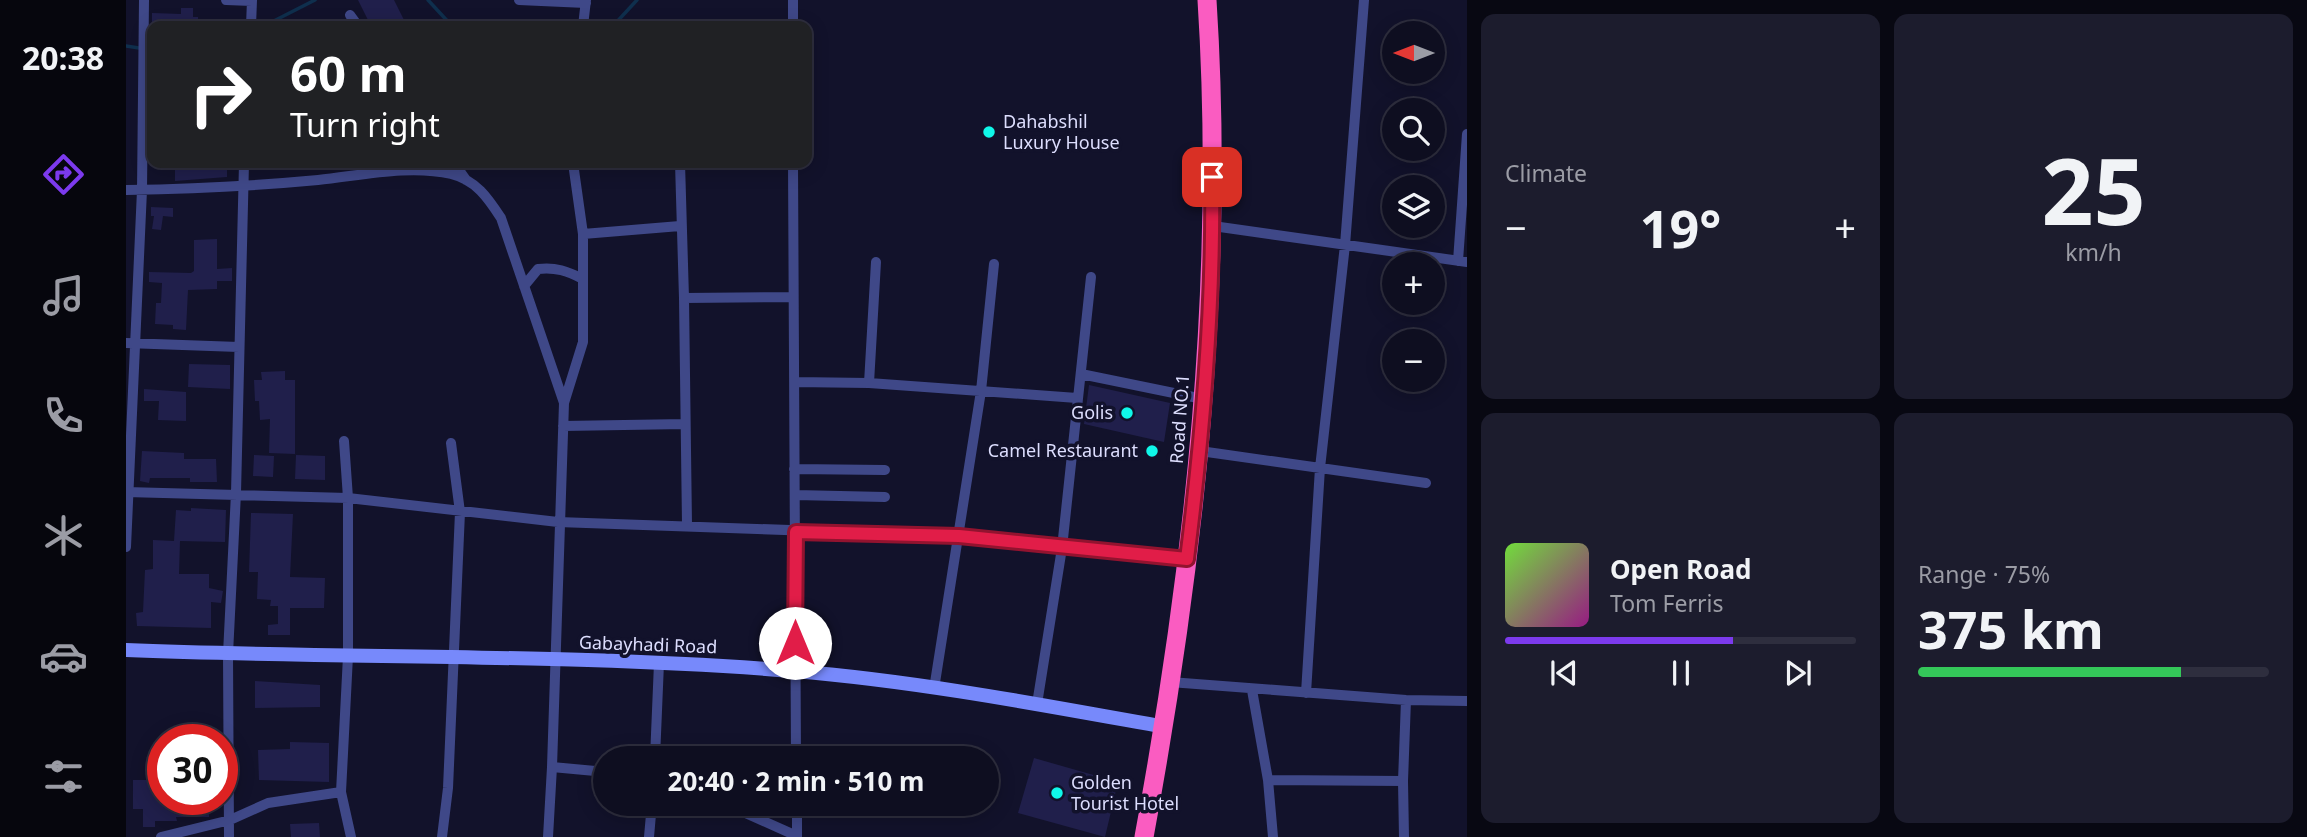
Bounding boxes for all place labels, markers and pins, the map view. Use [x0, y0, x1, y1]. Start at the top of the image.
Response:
place label: Dahabshil Luxury House [1003, 109, 1120, 154]
marker: Dahabshil Luxury House [981, 124, 997, 140]
pin [1182, 147, 1242, 207]
place label: Golis [1071, 400, 1113, 424]
marker: Golis [1119, 405, 1135, 421]
place label: Camel Restaurant [988, 438, 1138, 462]
marker: Camel Restaurant [1144, 443, 1160, 459]
place label: Golden Tourist Hotel [1071, 770, 1179, 815]
marker: Golden Tourist Hotel [1049, 785, 1065, 801]

